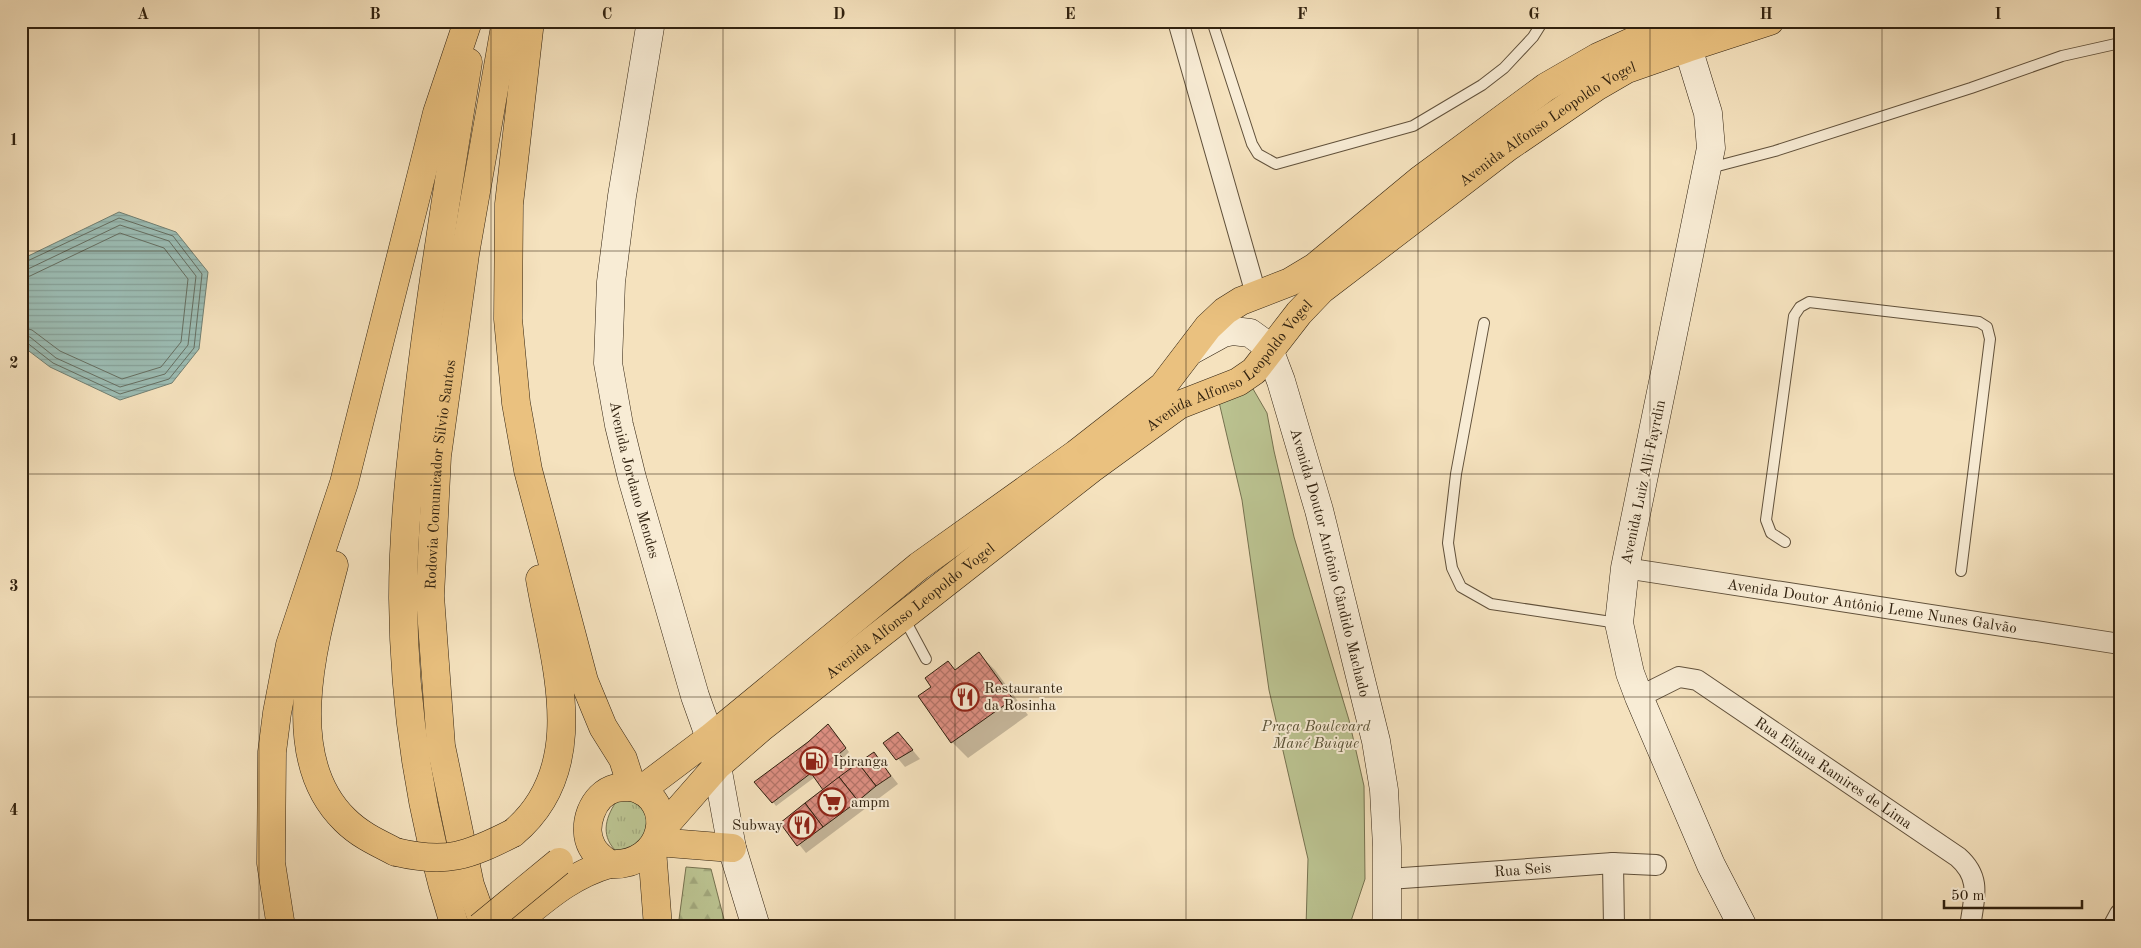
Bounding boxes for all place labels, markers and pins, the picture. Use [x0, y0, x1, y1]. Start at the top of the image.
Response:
restaurant icon: Restaurante da Rosinha [950, 682, 980, 712]
place label: Restaurante da Rosinha [984, 682, 1063, 714]
fuel station icon: Ipiranga [799, 746, 829, 776]
place label: Ipiranga [833, 755, 888, 770]
supermarket icon: ampm [817, 787, 847, 817]
place label: ampm [851, 796, 890, 811]
restaurant icon: Subway [787, 810, 817, 840]
place label: Subway [732, 819, 783, 834]

